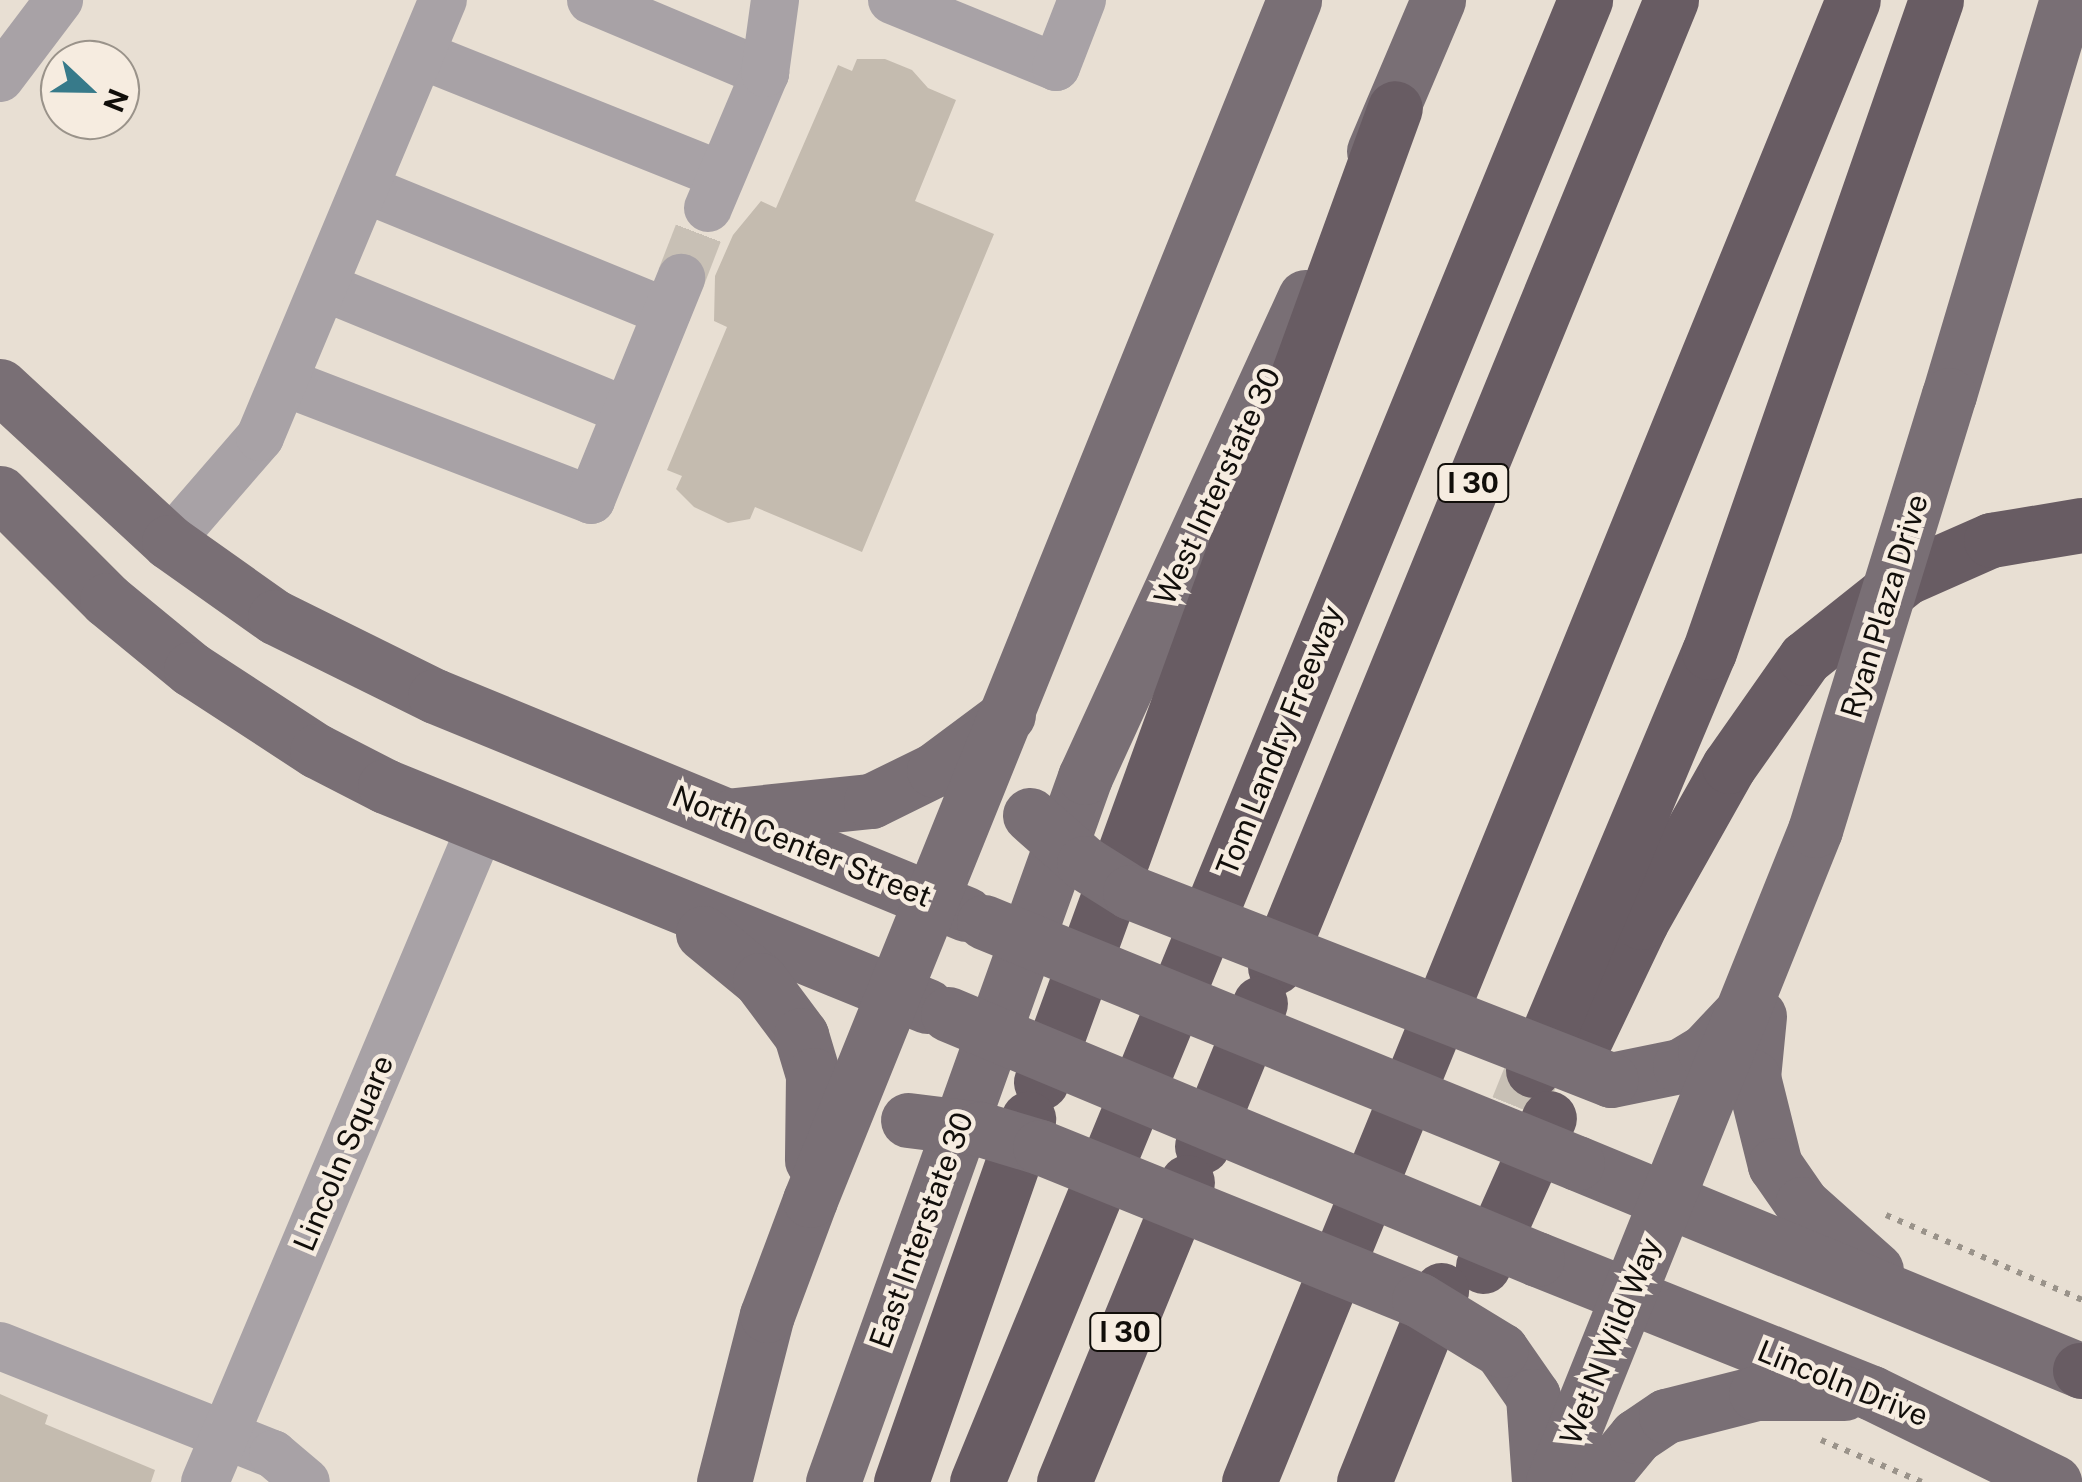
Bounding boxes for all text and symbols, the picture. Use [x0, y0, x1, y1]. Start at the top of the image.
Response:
north arrow [40, 40, 140, 140]
text: N [97, 84, 136, 117]
street label: West Interstate 30 [1146, 362, 1288, 610]
road number: I 30 [1436, 460, 1510, 506]
street label: Ryan Plaza Drive [1833, 490, 1935, 722]
street label: Tom Landry Freeway [1208, 600, 1350, 880]
street label: North Center Street [667, 778, 937, 914]
street label: Lincoln Square [286, 1050, 400, 1256]
street label: East Interstate 30 [862, 1107, 980, 1353]
street label: Wet N Wild Way [1552, 1232, 1668, 1450]
road number: I 30 [1088, 1309, 1162, 1355]
street label: Lincoln Drive [1752, 1332, 1934, 1434]

